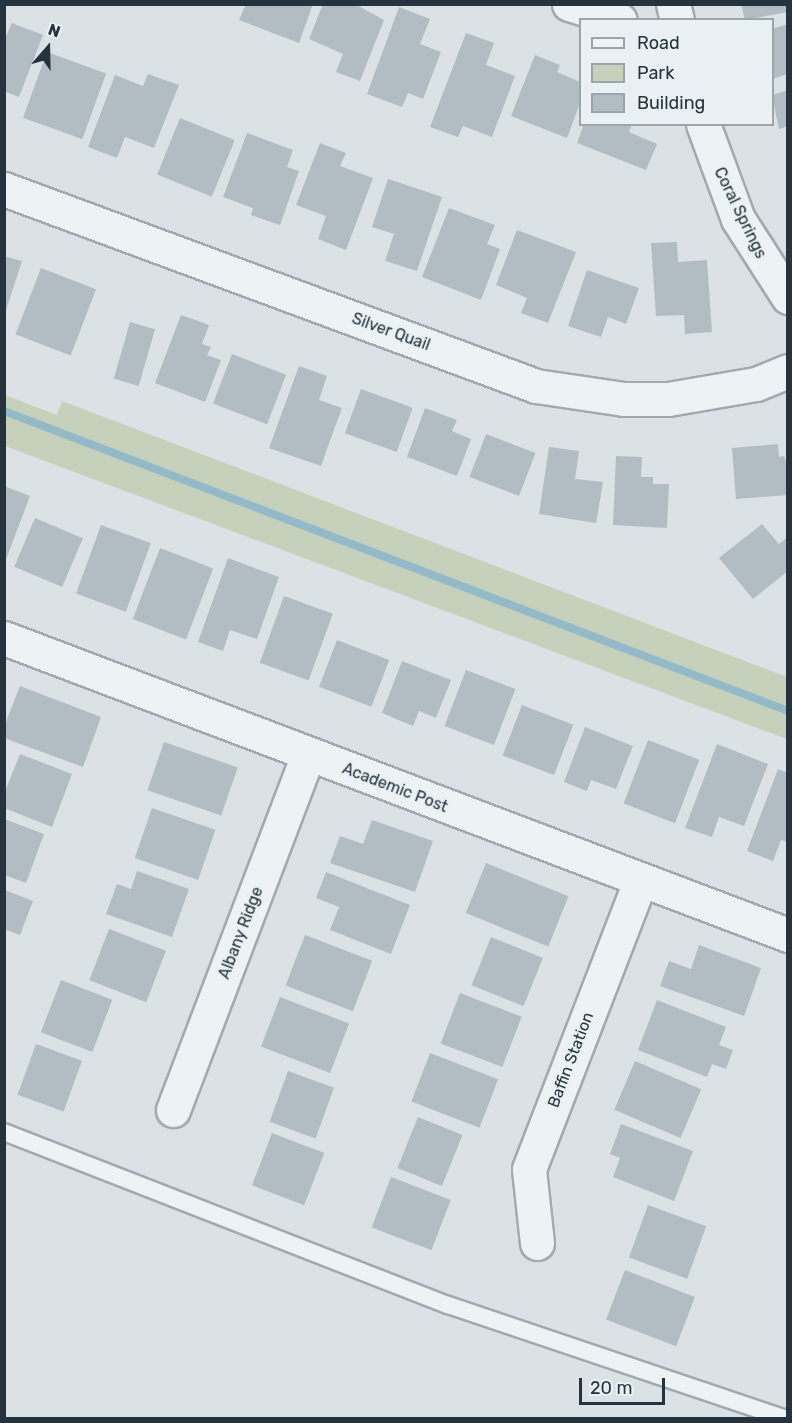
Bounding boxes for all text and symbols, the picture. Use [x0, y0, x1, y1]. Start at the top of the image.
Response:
north arrow [18, 18, 78, 78]
legend [579, 18, 774, 126]
text: N [46, 20, 63, 42]
text: Road [637, 32, 680, 54]
text: Park [637, 62, 674, 84]
text: Building [637, 92, 705, 114]
street label: Coral Springs [710, 164, 770, 262]
street label: Silver Quail [349, 309, 433, 355]
street label: Academic Post [340, 759, 450, 817]
street label: Albany Ridge [215, 884, 267, 982]
street label: Baffin Station [544, 1010, 598, 1110]
scale bar [582, 1366, 668, 1404]
text: 20 m [590, 1377, 632, 1399]

